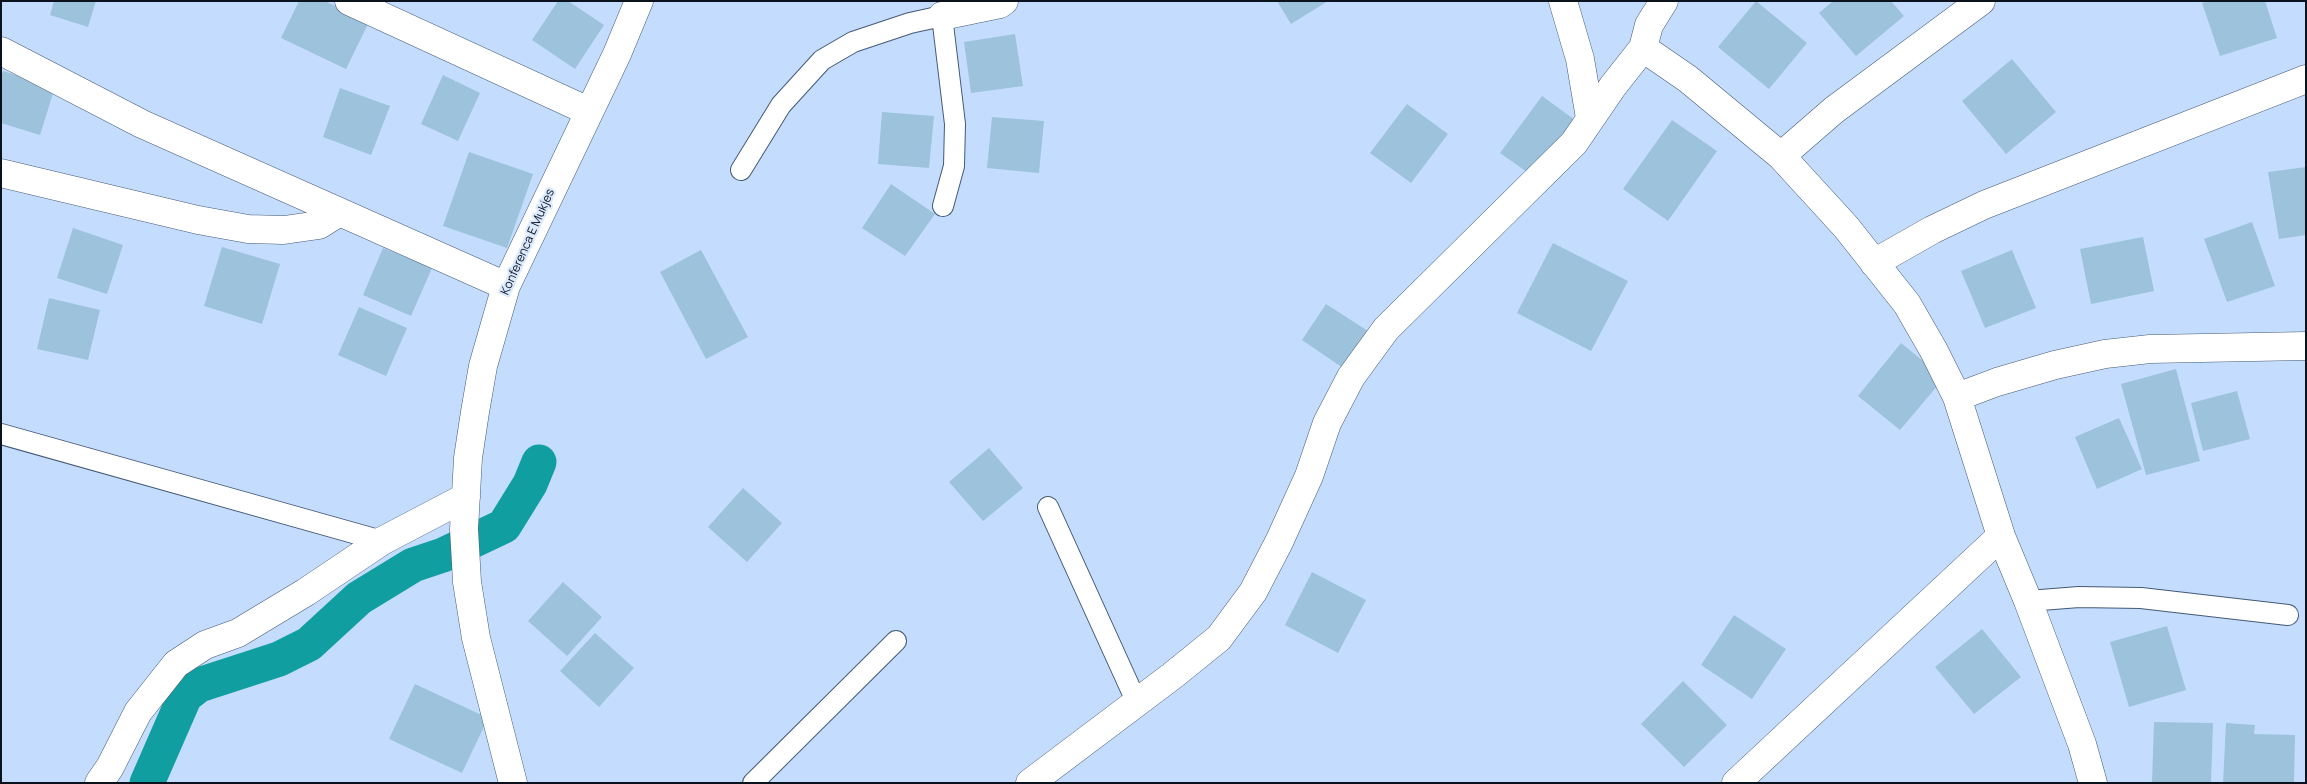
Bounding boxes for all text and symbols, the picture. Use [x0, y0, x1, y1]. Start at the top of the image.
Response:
street label: Konferenca E Mukjes [498, 187, 558, 297]

